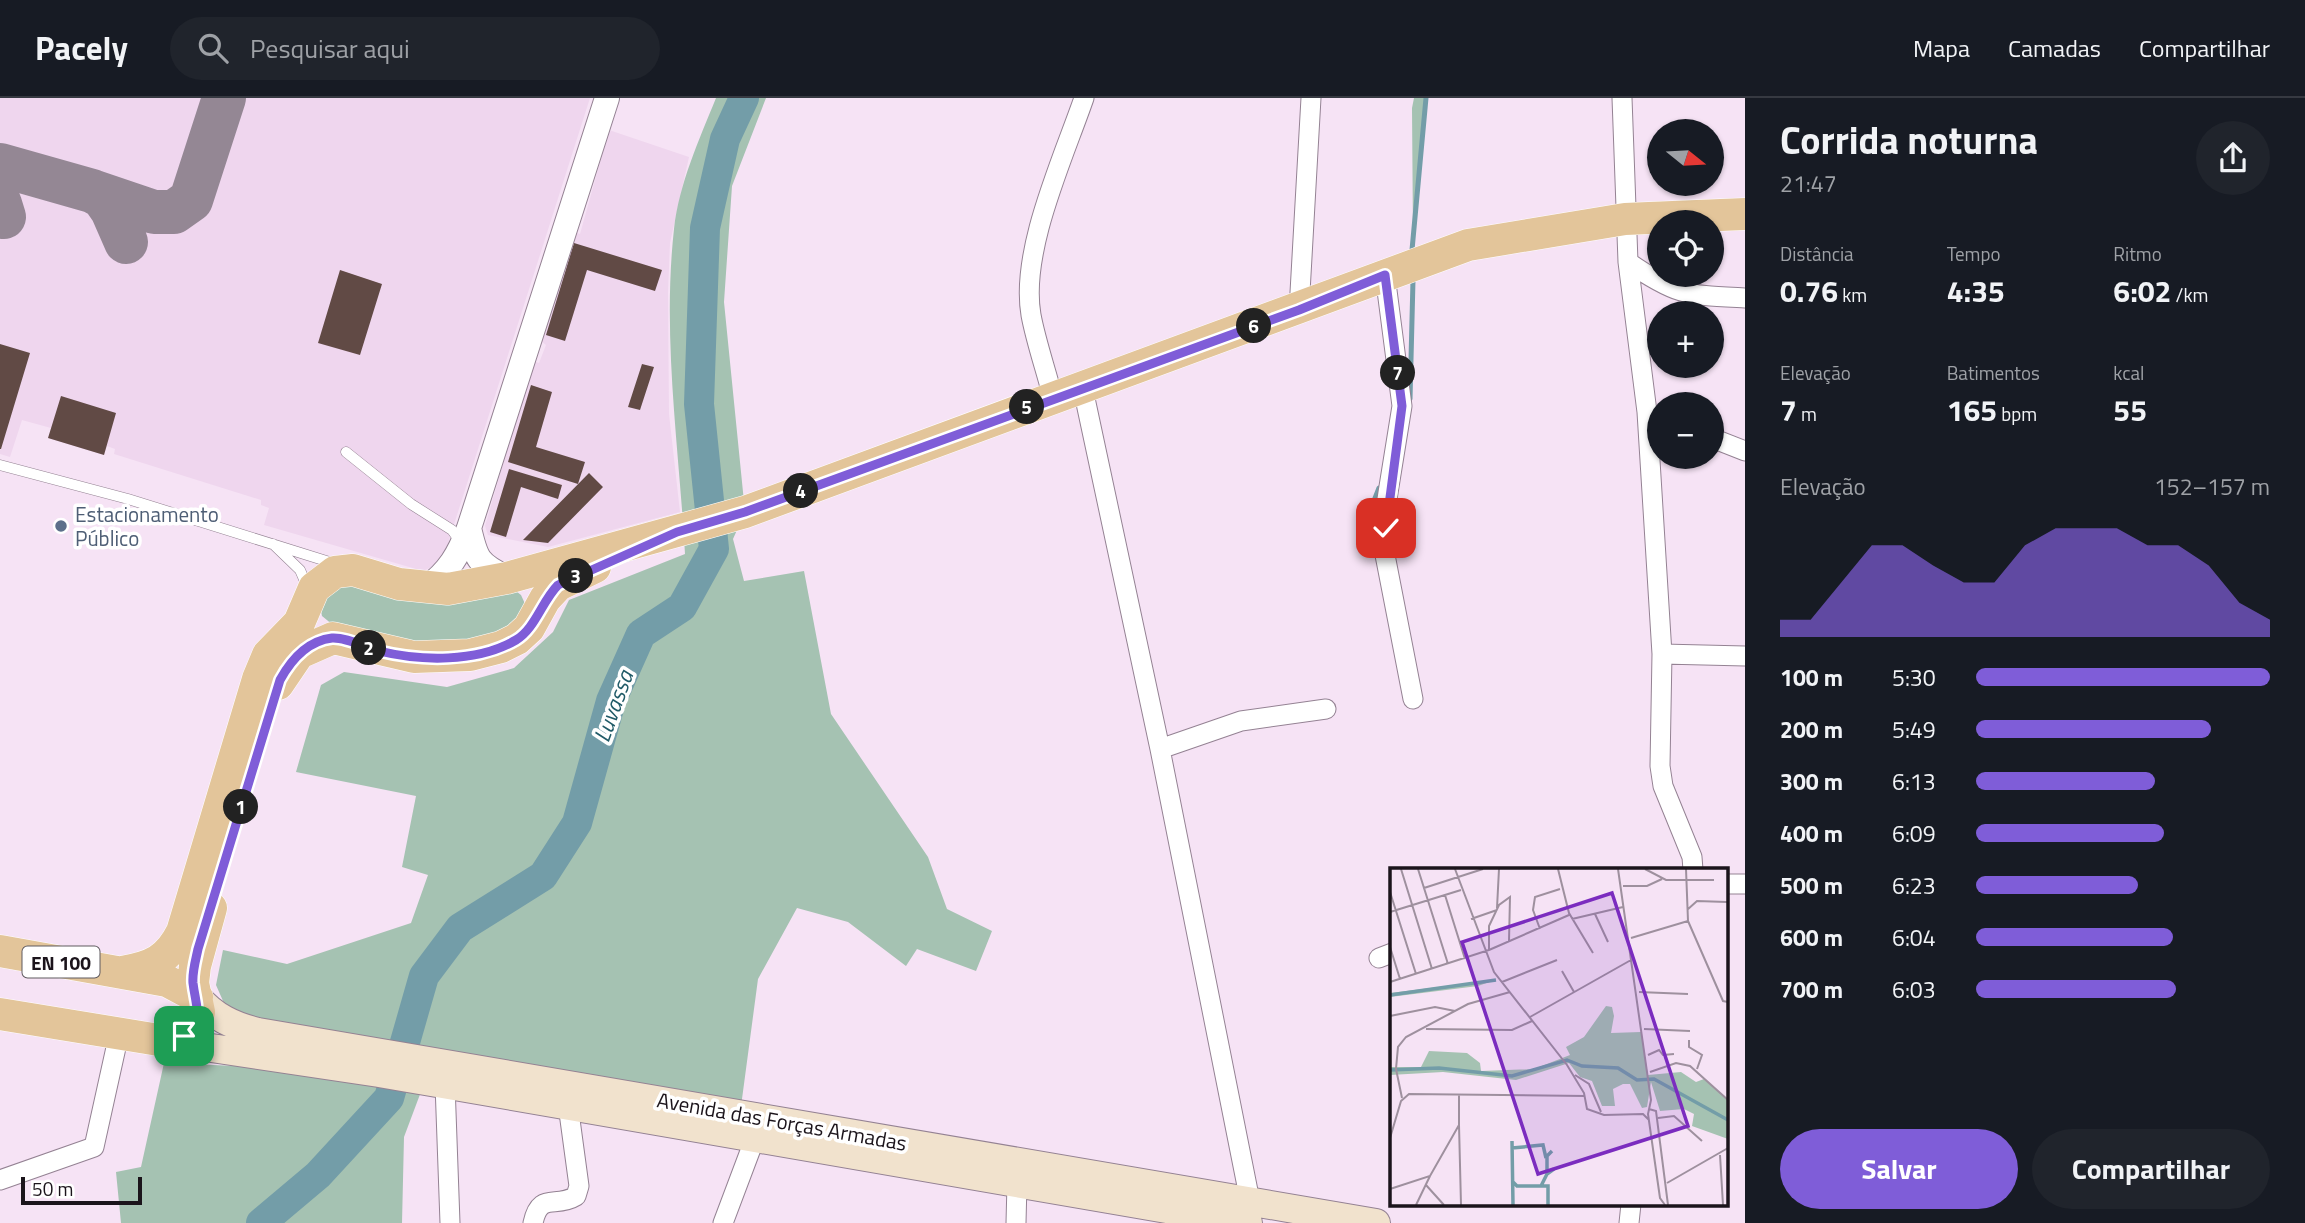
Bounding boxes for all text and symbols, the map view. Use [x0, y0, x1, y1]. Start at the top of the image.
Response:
search box [170, 17, 660, 80]
text: Pacely [35, 23, 128, 73]
icon: search [194, 29, 232, 67]
text: Pesquisar aqui [250, 29, 410, 68]
text: Mapa [1913, 30, 1970, 66]
text: Camadas [2008, 30, 2101, 66]
text: Compartilhar [2139, 30, 2270, 66]
text: Corrida noturna [1780, 111, 2038, 169]
north arrow [1647, 119, 1724, 196]
map controls [1647, 119, 1724, 469]
button: share [2196, 121, 2270, 195]
text: 21:47 [1780, 166, 1837, 201]
button: locate [1647, 210, 1724, 287]
text: Distância [1780, 239, 1854, 268]
text: Tempo [1947, 239, 2000, 268]
text: Ritmo [2113, 239, 2162, 268]
text: 0.76 [1780, 268, 1838, 314]
text: 4:35 [1947, 268, 2005, 314]
text: 6:02 [2113, 268, 2171, 314]
text: km [1838, 280, 1867, 309]
text: /km [2171, 280, 2208, 309]
button: + [1647, 301, 1724, 378]
pin: 6 [1236, 308, 1272, 344]
text: 6 [1248, 311, 1259, 340]
pin: 7 [1380, 356, 1416, 390]
text: 7 [1392, 358, 1403, 387]
text: Elevação [1780, 358, 1851, 387]
text: Batimentos [1947, 358, 2040, 387]
text: kcal [2113, 358, 2144, 387]
text: 7 [1780, 387, 1797, 433]
text: 165 [1947, 387, 1997, 433]
text: 55 [2113, 387, 2147, 433]
pin: 5 [1010, 390, 1044, 424]
text: 5 [1021, 392, 1032, 421]
button: − [1647, 392, 1724, 469]
text: m [1797, 399, 1817, 428]
text: bpm [1997, 399, 2037, 428]
text: Elevação [1780, 469, 1866, 504]
text: 152–157 m [2154, 469, 2270, 504]
pin: 4 [784, 474, 818, 508]
text: 4 [795, 476, 806, 505]
place label: Estacionamento Público [75, 498, 219, 554]
pin [1356, 498, 1416, 558]
icon: check [1367, 509, 1405, 547]
marker: Estacionamento Público [53, 518, 69, 534]
pin: 3 [558, 559, 594, 594]
text: 3 [570, 561, 581, 590]
pin: 2 [352, 630, 386, 666]
text: 2 [363, 633, 374, 662]
text: 100 m [1780, 660, 1843, 695]
text: 5:30 [1892, 660, 1936, 695]
water label: Luvassa [584, 664, 643, 747]
text: 200 m [1780, 712, 1843, 747]
text: 5:49 [1892, 712, 1936, 747]
text: 300 m [1780, 764, 1843, 799]
text: 6:13 [1892, 764, 1936, 799]
pin: 1 [224, 790, 258, 824]
text: 1 [235, 792, 246, 821]
text: 400 m [1780, 816, 1843, 851]
text: 6:09 [1892, 816, 1936, 851]
inset map [1390, 868, 1728, 1206]
text: 500 m [1780, 868, 1843, 903]
text: 6:23 [1892, 868, 1936, 903]
text: 600 m [1780, 920, 1843, 955]
text: 6:04 [1892, 920, 1936, 955]
road number: EN 100 [22, 946, 100, 978]
text: 700 m [1780, 972, 1843, 1007]
text: 6:03 [1892, 972, 1936, 1007]
pin [154, 1006, 214, 1066]
icon: arrive [165, 1017, 203, 1055]
street label: Avenida das Forças Armadas [655, 1083, 909, 1159]
button: Salvar [1780, 1129, 2018, 1209]
button: Compartilhar [2032, 1129, 2270, 1209]
scale bar [21, 1174, 142, 1206]
text: 50 m [32, 1174, 73, 1203]

